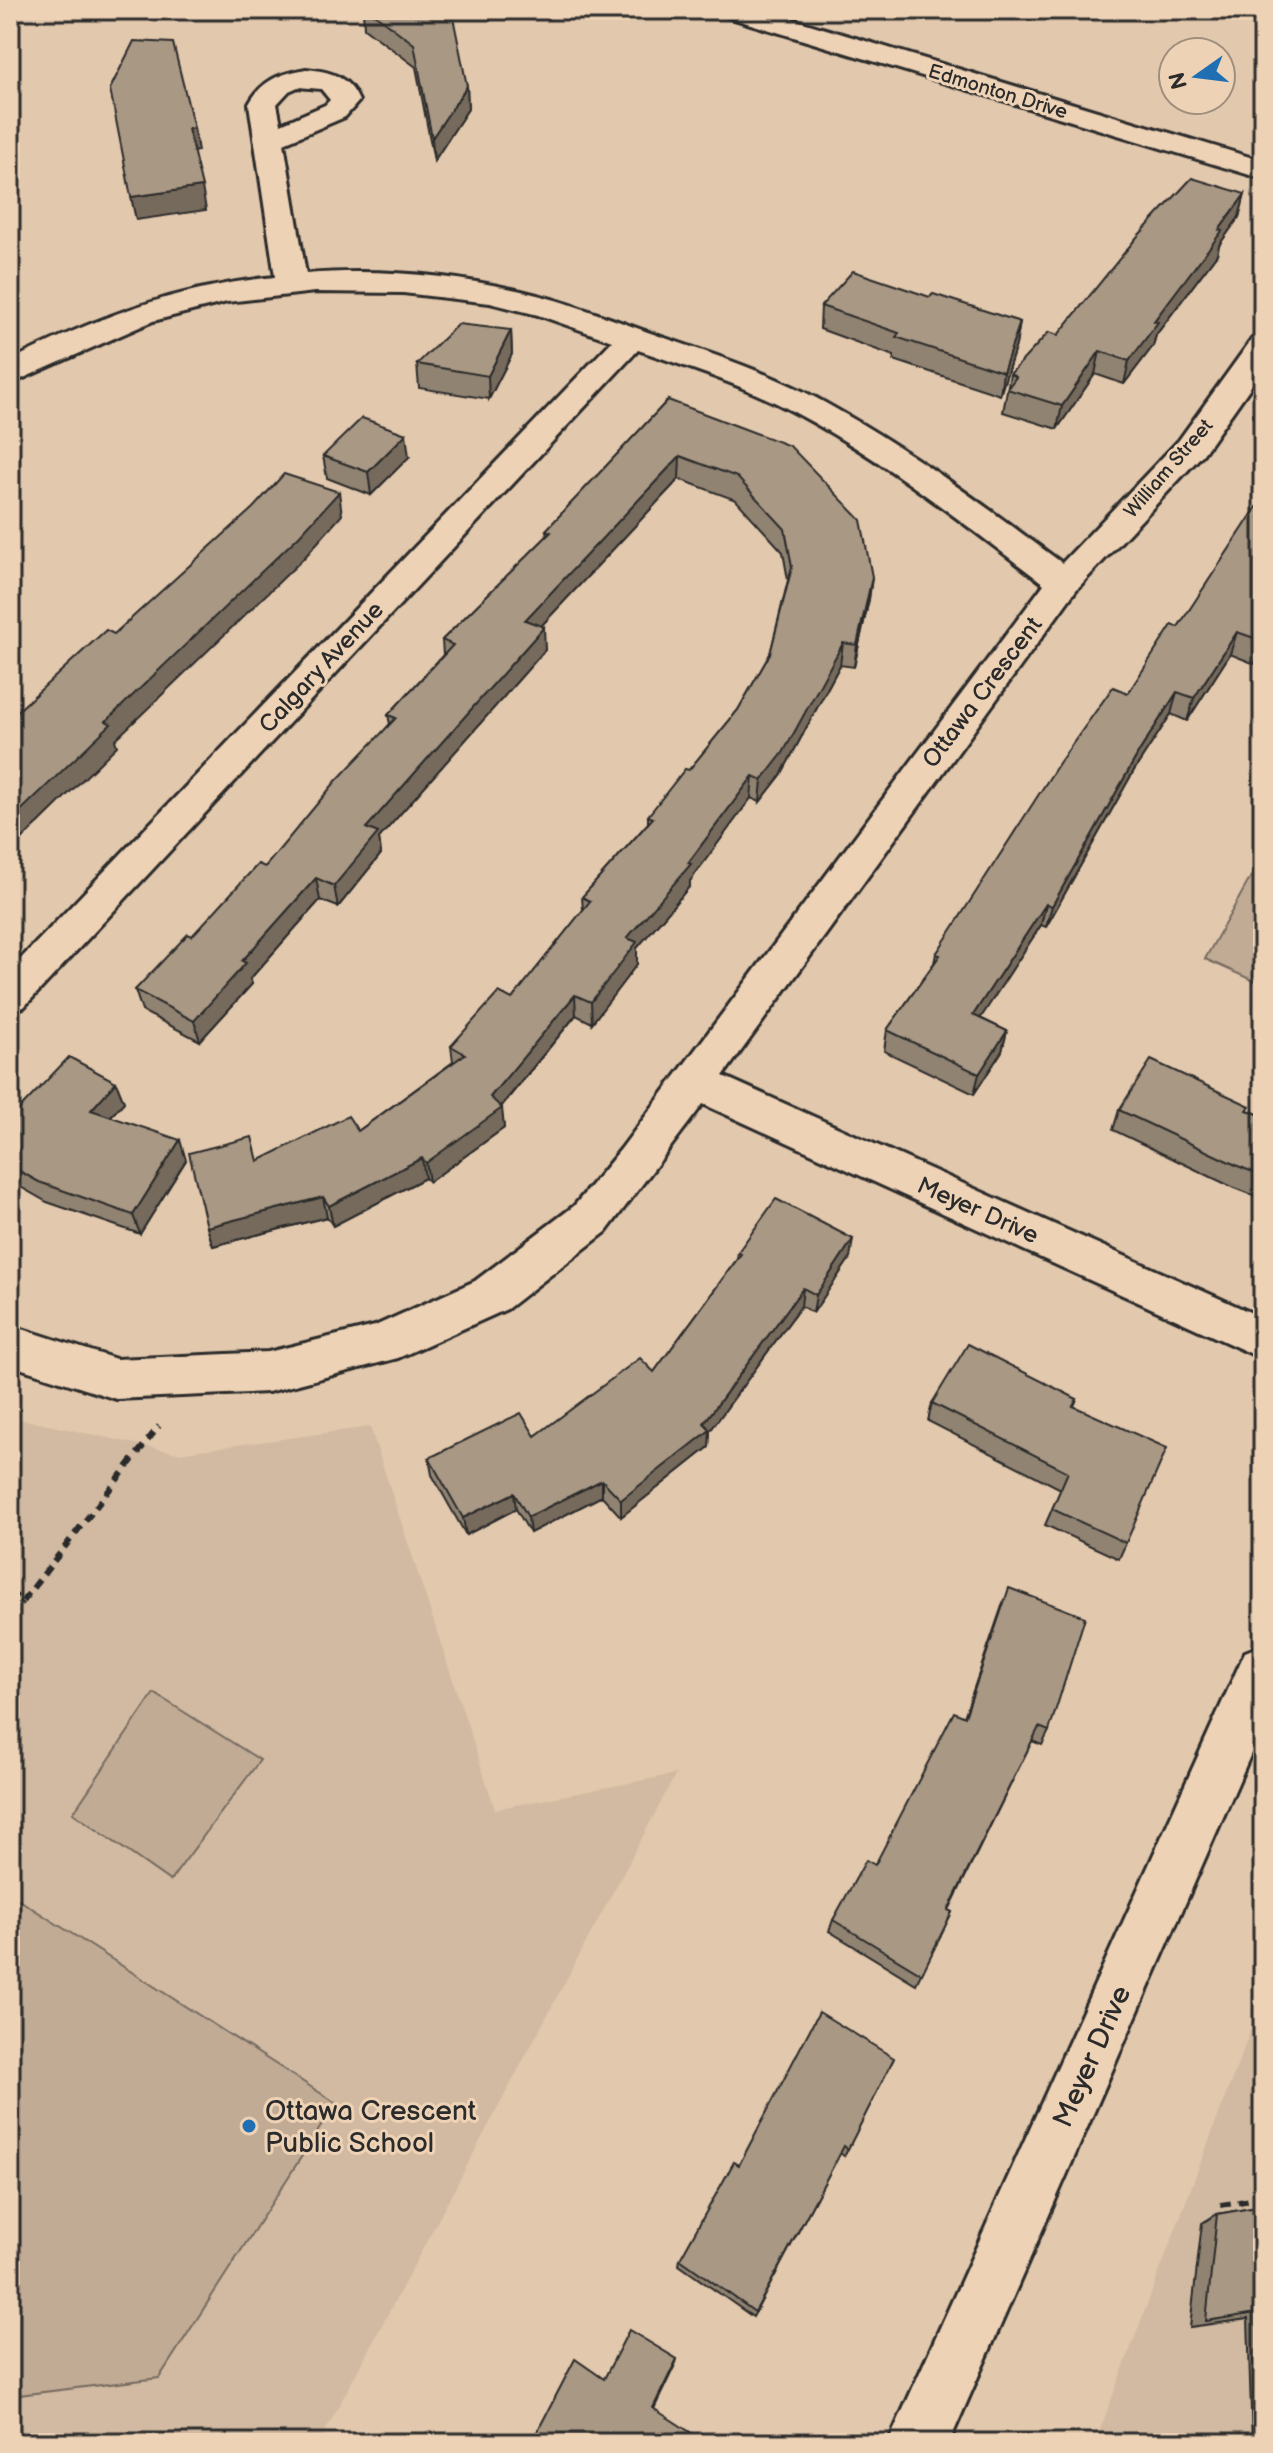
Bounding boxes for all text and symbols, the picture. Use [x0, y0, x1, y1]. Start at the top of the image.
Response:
north arrow [1157, 36, 1237, 116]
street label: Edmonton Drive [925, 59, 1070, 125]
text: N [1164, 69, 1194, 92]
street label: William Street [1119, 414, 1218, 523]
street label: Calgary Avenue [253, 595, 390, 739]
street label: Ottawa Crescent [916, 611, 1049, 773]
street label: Meyer Drive [913, 1171, 1043, 1250]
street label: Meyer Drive [1046, 1981, 1138, 2133]
place label: Ottawa Crescent Public School [265, 2095, 477, 2160]
marker: Ottawa Crescent Public School [240, 2117, 258, 2135]

